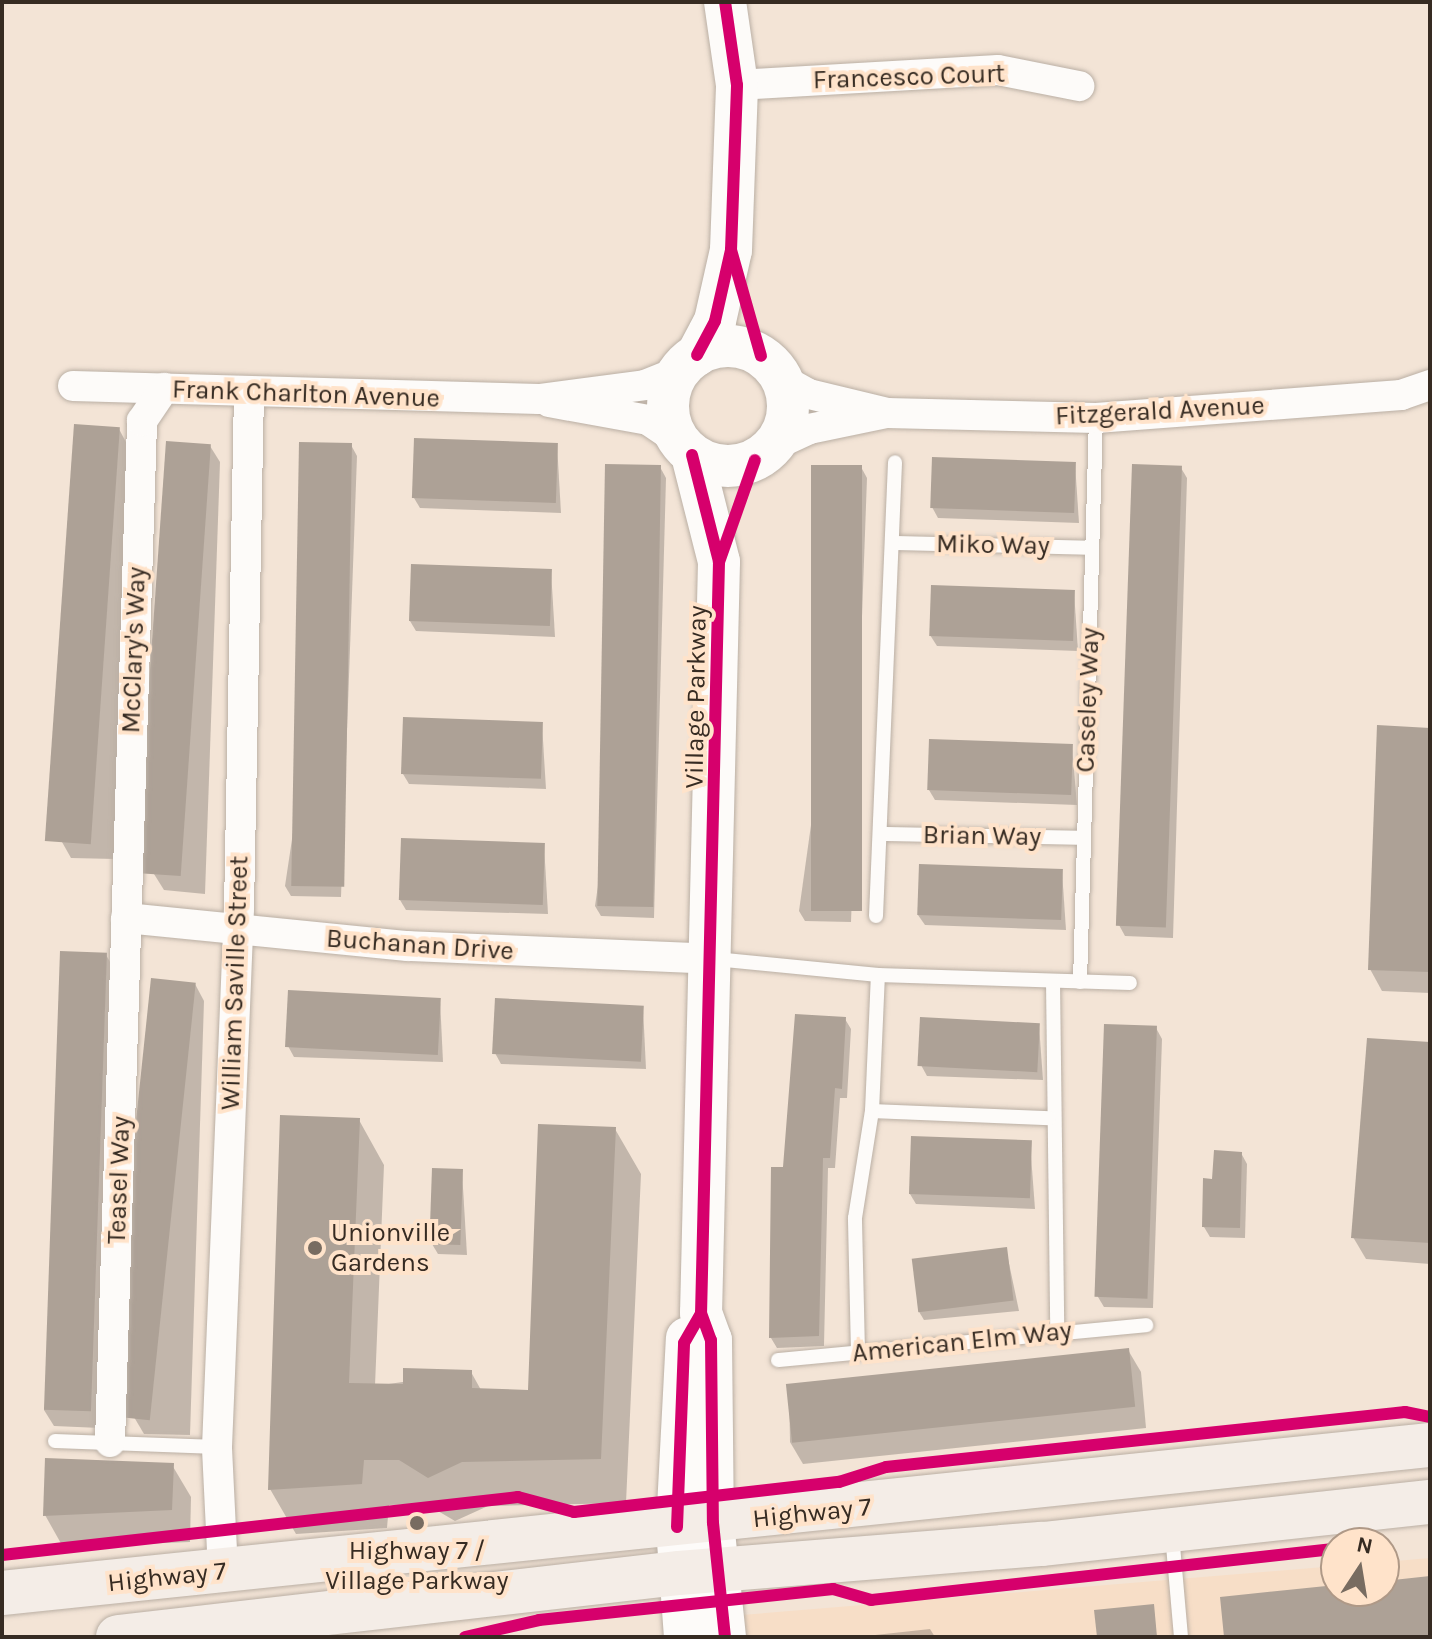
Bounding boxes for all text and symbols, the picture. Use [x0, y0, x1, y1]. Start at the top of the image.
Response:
street label: Francesco Court [812, 58, 1006, 96]
street label: Frank Charlton Avenue [172, 374, 440, 414]
street label: Fitzgerald Avenue [1055, 390, 1265, 432]
street label: Miko Way [936, 528, 1050, 562]
street label: McClary's Way [116, 566, 152, 734]
street label: Village Parkway [679, 605, 713, 789]
street label: Caseley Way [1070, 627, 1106, 773]
street label: Brian Way [923, 819, 1041, 853]
street label: William Saville Street [215, 855, 255, 1111]
street label: Buchanan Drive [325, 923, 515, 967]
street label: Teasel Way [101, 1115, 137, 1245]
place label: Unionville Gardens [331, 1217, 450, 1278]
marker: Unionville Gardens [306, 1239, 324, 1257]
street label: American Elm Way [851, 1315, 1073, 1369]
street label: Highway 7 [751, 1491, 873, 1535]
marker: Highway 7 / Village Parkway [408, 1514, 426, 1532]
north arrow [1320, 1527, 1400, 1607]
text: N [1354, 1531, 1375, 1560]
place label: Highway 7 / Village Parkway [325, 1535, 509, 1596]
street label: Highway 7 [106, 1555, 228, 1599]

